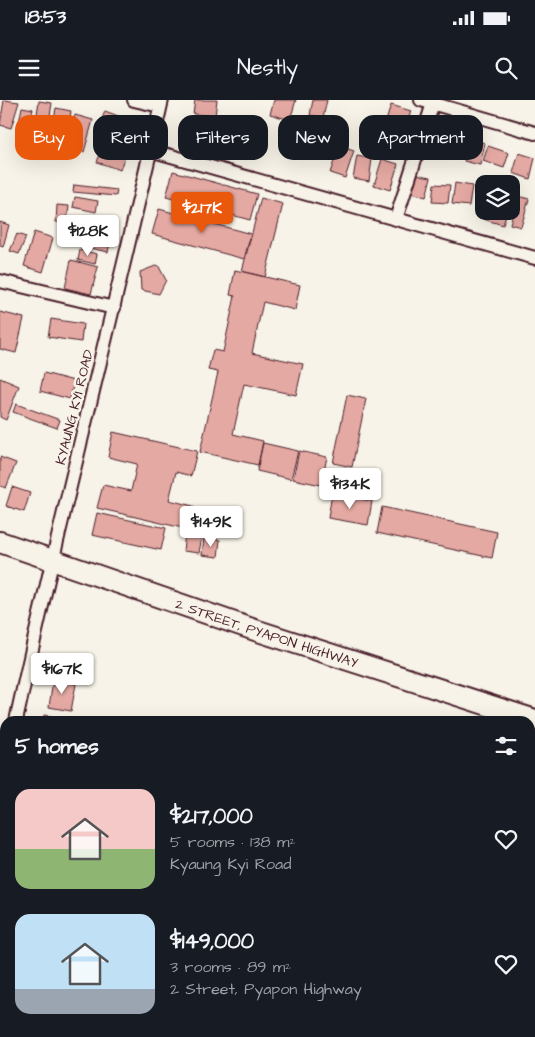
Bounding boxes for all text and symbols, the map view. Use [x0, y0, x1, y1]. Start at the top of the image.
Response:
text: 18:53 [25, 4, 66, 31]
text: Nestly [237, 52, 298, 83]
icon: menu [15, 54, 43, 82]
icon: search [492, 54, 520, 82]
chip: Buy [15, 115, 83, 160]
chip: Rent [93, 115, 168, 160]
chip: Filters [178, 115, 268, 160]
chip: New [278, 115, 349, 160]
chip: Apartment [359, 115, 483, 160]
map controls [475, 175, 520, 220]
button: layers [475, 175, 520, 220]
pin: $217K [167, 192, 237, 234]
text: $217K [182, 197, 222, 219]
pin: $128K [53, 214, 123, 257]
text: $128K [68, 220, 108, 242]
street label: KYAUNG KYI ROAD [51, 348, 99, 467]
pin: $134K [315, 468, 385, 510]
text: $134K [330, 473, 370, 495]
pin: $149K [176, 506, 246, 548]
text: $149K [191, 511, 231, 533]
street label: 2 STREET, PYAPON HIGHWAY [173, 594, 361, 674]
pin: $167K [27, 652, 97, 695]
text: $167K [42, 658, 82, 680]
text: 5 homes [15, 732, 99, 761]
icon: filters [492, 732, 520, 760]
text: $217,000 [170, 802, 253, 831]
icon: home [55, 809, 115, 869]
icon: heart [492, 825, 520, 853]
text: 5 rooms · 138 m² [170, 831, 296, 853]
text: Kyaung Kyi Road [170, 853, 291, 875]
text: $149,000 [170, 927, 254, 956]
icon: home [55, 934, 115, 994]
icon: heart [492, 950, 520, 978]
text: 3 rooms · 89 m² [170, 956, 291, 978]
text: 2 Street, Pyapon Highway [170, 978, 362, 1000]

